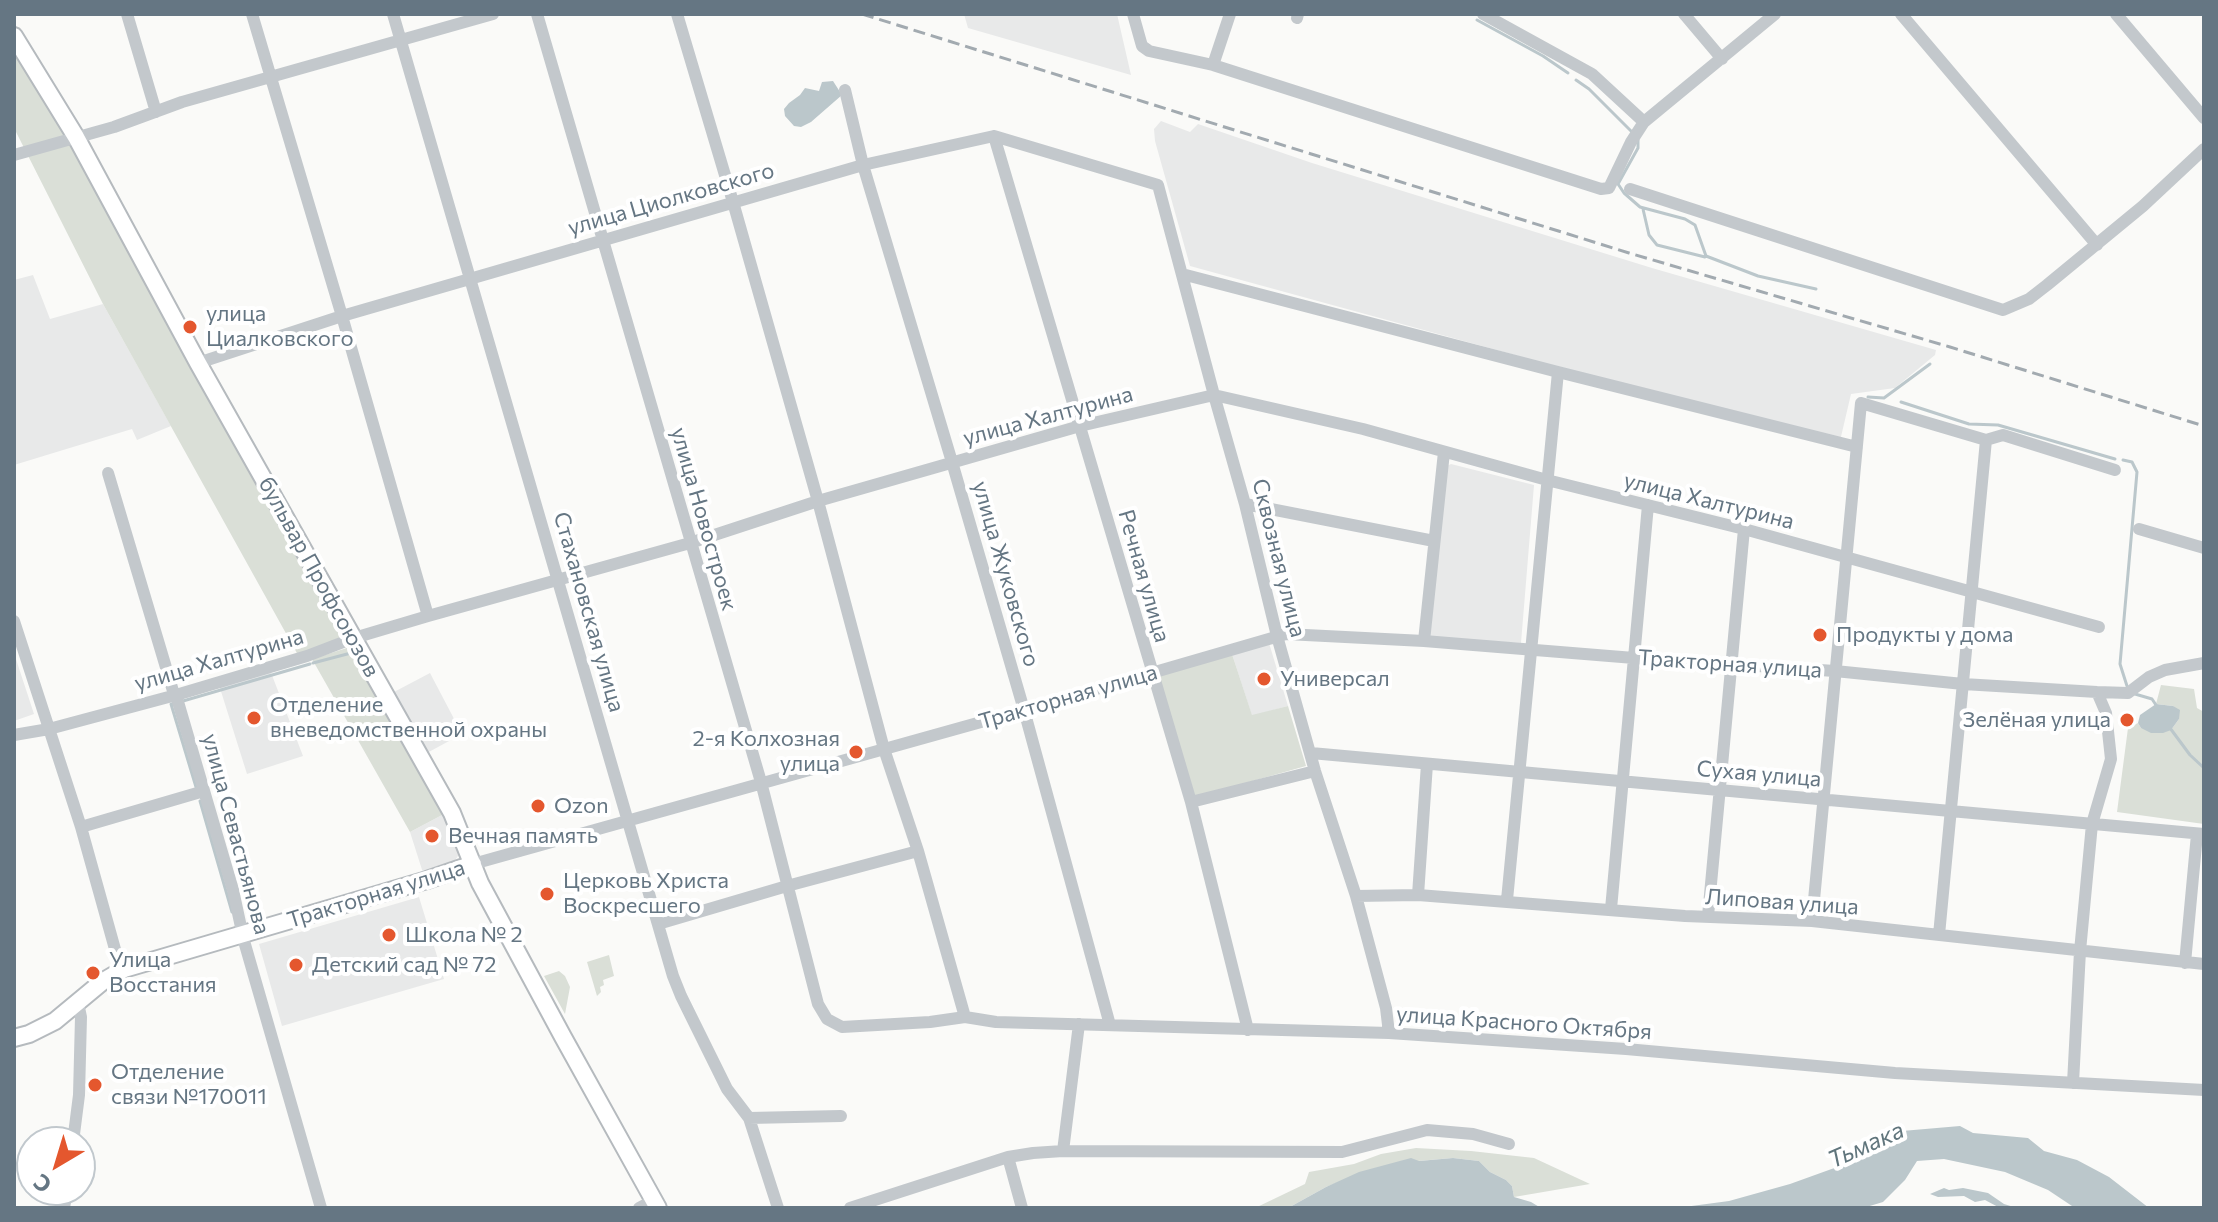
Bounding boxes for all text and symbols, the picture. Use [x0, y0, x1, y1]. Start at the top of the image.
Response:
street label: улица Циолковского [565, 157, 777, 241]
place label: улица Циалковского [206, 301, 354, 352]
marker: улица Циалковского [181, 318, 199, 336]
street label: улица Халтурина [960, 381, 1136, 451]
street label: улица Новостроек [665, 424, 743, 614]
street label: улица Халтурина [1621, 467, 1797, 535]
street label: бульвар Профсоюзов [253, 472, 385, 682]
street label: Сквозная улица [1247, 476, 1311, 640]
street label: улица Жуковского [967, 478, 1045, 670]
street label: Речная улица [1112, 507, 1176, 645]
street label: Стахановская улица [548, 509, 630, 715]
place label: Продукты у дома [1836, 622, 2013, 648]
street label: улица Халтурина [131, 623, 307, 697]
marker: Продукты у дома [1811, 626, 1829, 644]
street label: Тракторная улица [1637, 644, 1823, 684]
street label: Тракторная улица [976, 659, 1160, 735]
place label: Универсал [1280, 666, 1390, 692]
marker: Универсал [1255, 670, 1273, 688]
place label: Отделение вневедомственной охраны [270, 692, 547, 744]
place label: Зелёная улица [1963, 707, 2111, 733]
marker: Отделение вневедомственной охраны [245, 709, 263, 727]
marker: Зелёная улица [2118, 711, 2136, 729]
place label: 2-я Колхозная улица [693, 726, 840, 778]
street label: улица Севастьянова [196, 731, 276, 937]
marker: 2-я Колхозная улица [847, 743, 865, 761]
street label: Сухая улица [1696, 755, 1822, 793]
place label: Ozon [554, 793, 609, 819]
marker: Ozon [529, 797, 547, 815]
place label: Вечная память [448, 823, 598, 849]
marker: Вечная память [423, 827, 441, 845]
street label: Тракторная улица [284, 854, 468, 934]
place label: Церковь Христа Воскресшего [563, 868, 729, 920]
street label: Липовая улица [1704, 883, 1860, 921]
marker: Церковь Христа Воскресшего [538, 885, 556, 903]
place label: Школа № 2 [405, 922, 523, 948]
marker: Школа № 2 [380, 926, 398, 944]
place label: Улица Восстания [109, 947, 217, 998]
place label: Детский сад № 72 [312, 952, 496, 978]
marker: Детский сад № 72 [287, 956, 305, 974]
marker: Улица Восстания [84, 964, 102, 982]
street label: улица Красного Октября [1395, 1001, 1653, 1045]
place label: Отделение связи №170011 [111, 1059, 267, 1110]
marker: Отделение связи №170011 [86, 1076, 104, 1094]
water label: Тьмака [1823, 1115, 1909, 1175]
north arrow [16, 1126, 96, 1206]
text: С [28, 1168, 56, 1199]

